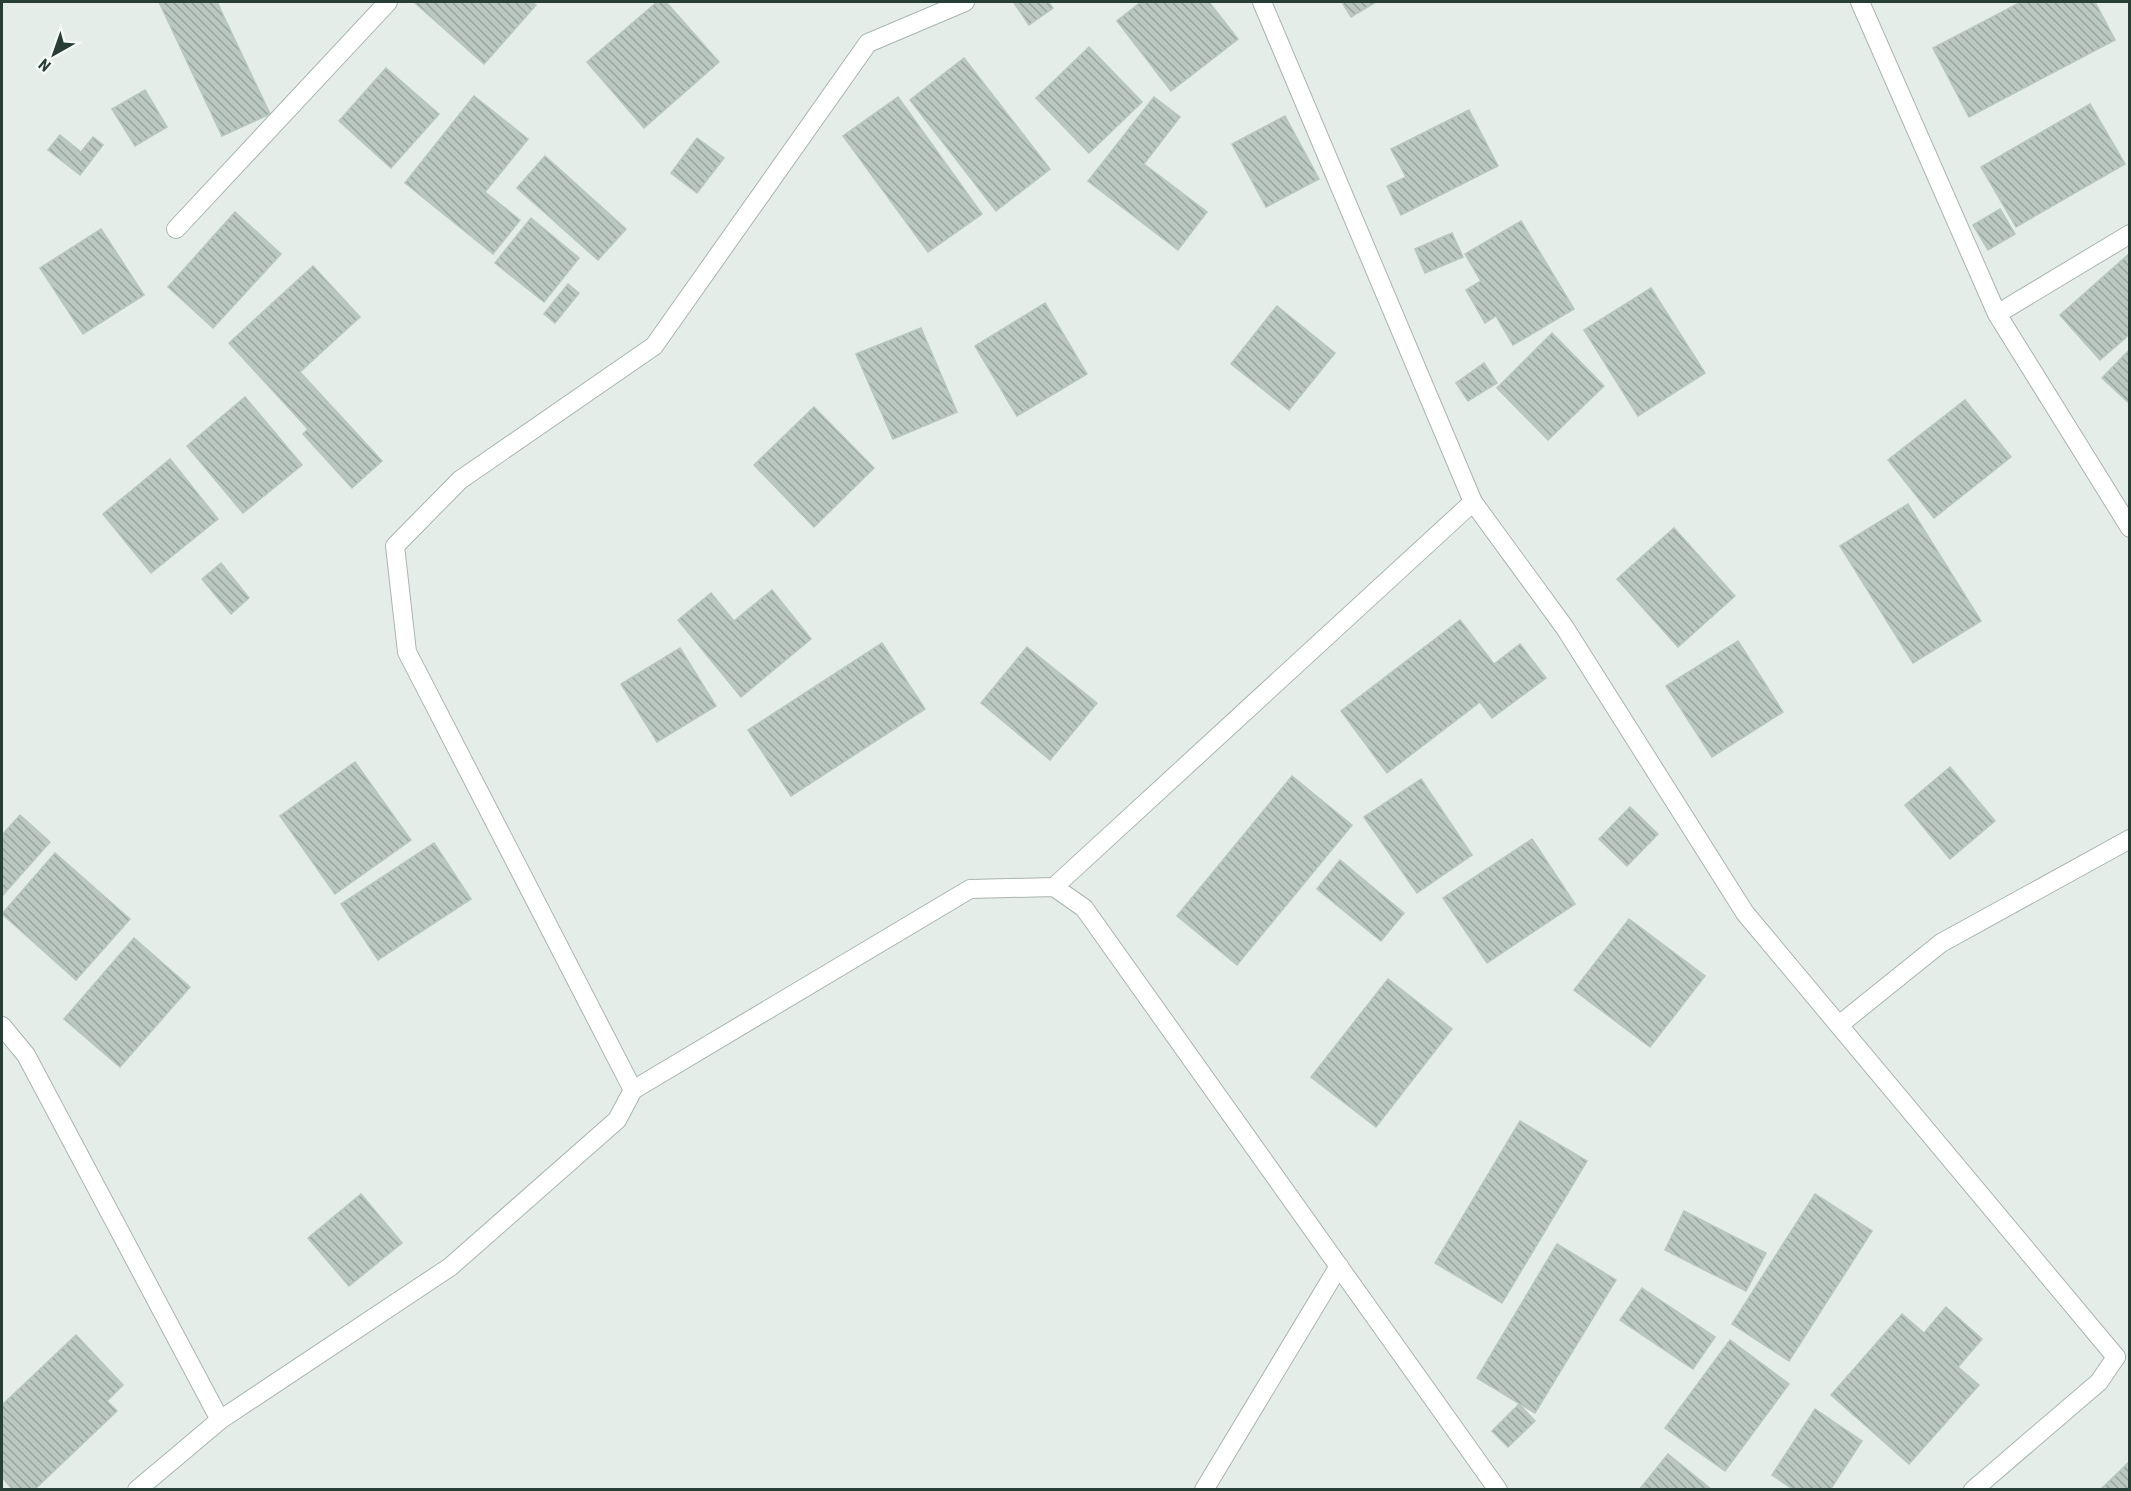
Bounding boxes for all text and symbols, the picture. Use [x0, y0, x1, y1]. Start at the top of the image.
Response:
north arrow [24, 24, 84, 84]
text: N [35, 55, 55, 76]

